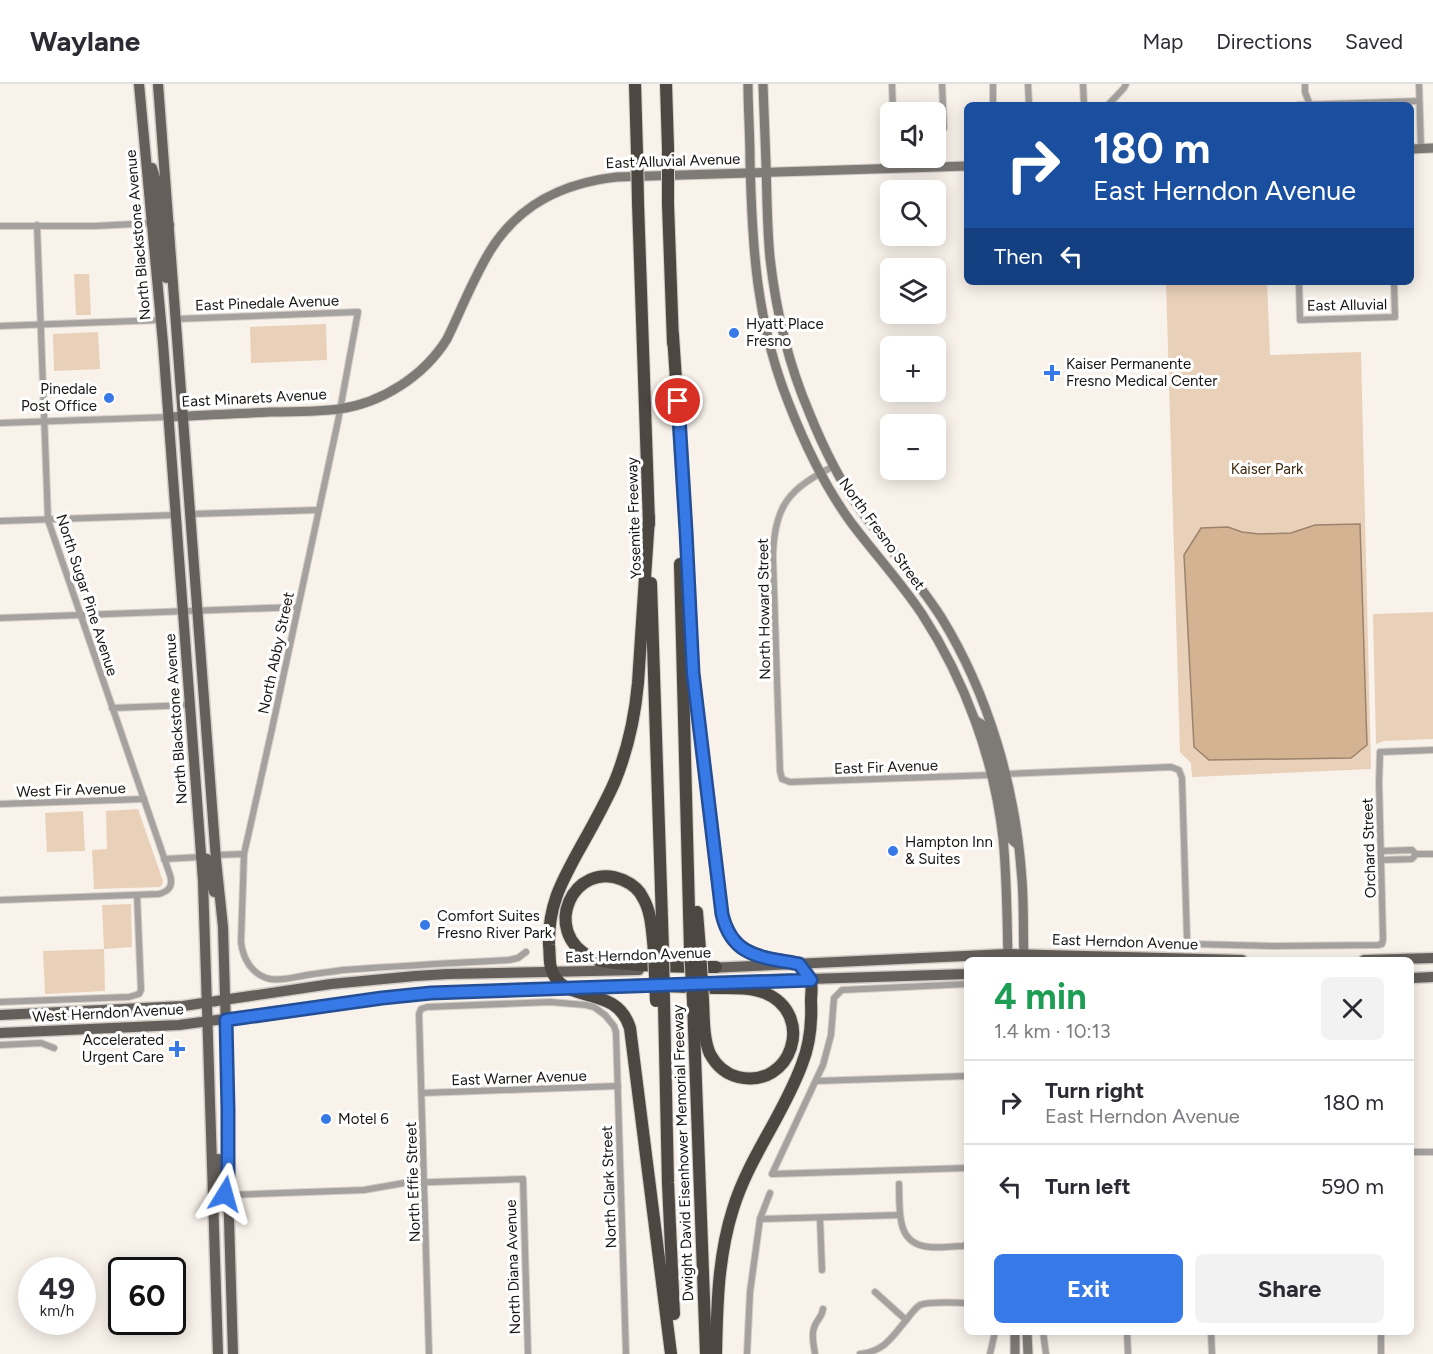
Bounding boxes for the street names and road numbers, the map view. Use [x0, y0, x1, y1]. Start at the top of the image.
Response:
street label: North Blackstone Avenue [122, 149, 154, 321]
street label: East Alluvial Avenue [605, 150, 741, 172]
street label: East Pinedale Avenue [195, 291, 339, 315]
street label: East Alluvial [1307, 295, 1387, 315]
street label: East Minarets Avenue [181, 385, 327, 411]
street label: Yosemite Freeway [623, 457, 645, 579]
street label: North Fresno Street [835, 474, 929, 594]
street label: North Sugar Pine Avenue [52, 512, 122, 678]
street label: North Howard Street [754, 538, 774, 680]
street label: North Abby Street [254, 590, 298, 716]
street label: North Blackstone Avenue [161, 633, 191, 805]
street label: East Fir Avenue [834, 756, 938, 778]
street label: West Fir Avenue [16, 779, 126, 801]
street label: Orchard Street [1358, 797, 1380, 898]
street label: East Herndon Avenue [1052, 930, 1198, 954]
street label: East Herndon Avenue [565, 943, 711, 967]
street label: West Herndon Avenue [32, 1000, 184, 1026]
street label: Dwight David Eisenhower Memorial Freeway [669, 1004, 697, 1302]
street label: East Warner Avenue [451, 1067, 587, 1089]
street label: North Effie Street [402, 1121, 424, 1243]
street label: North Clark Street [598, 1125, 620, 1249]
street label: North Diana Avenue [502, 1199, 524, 1335]

